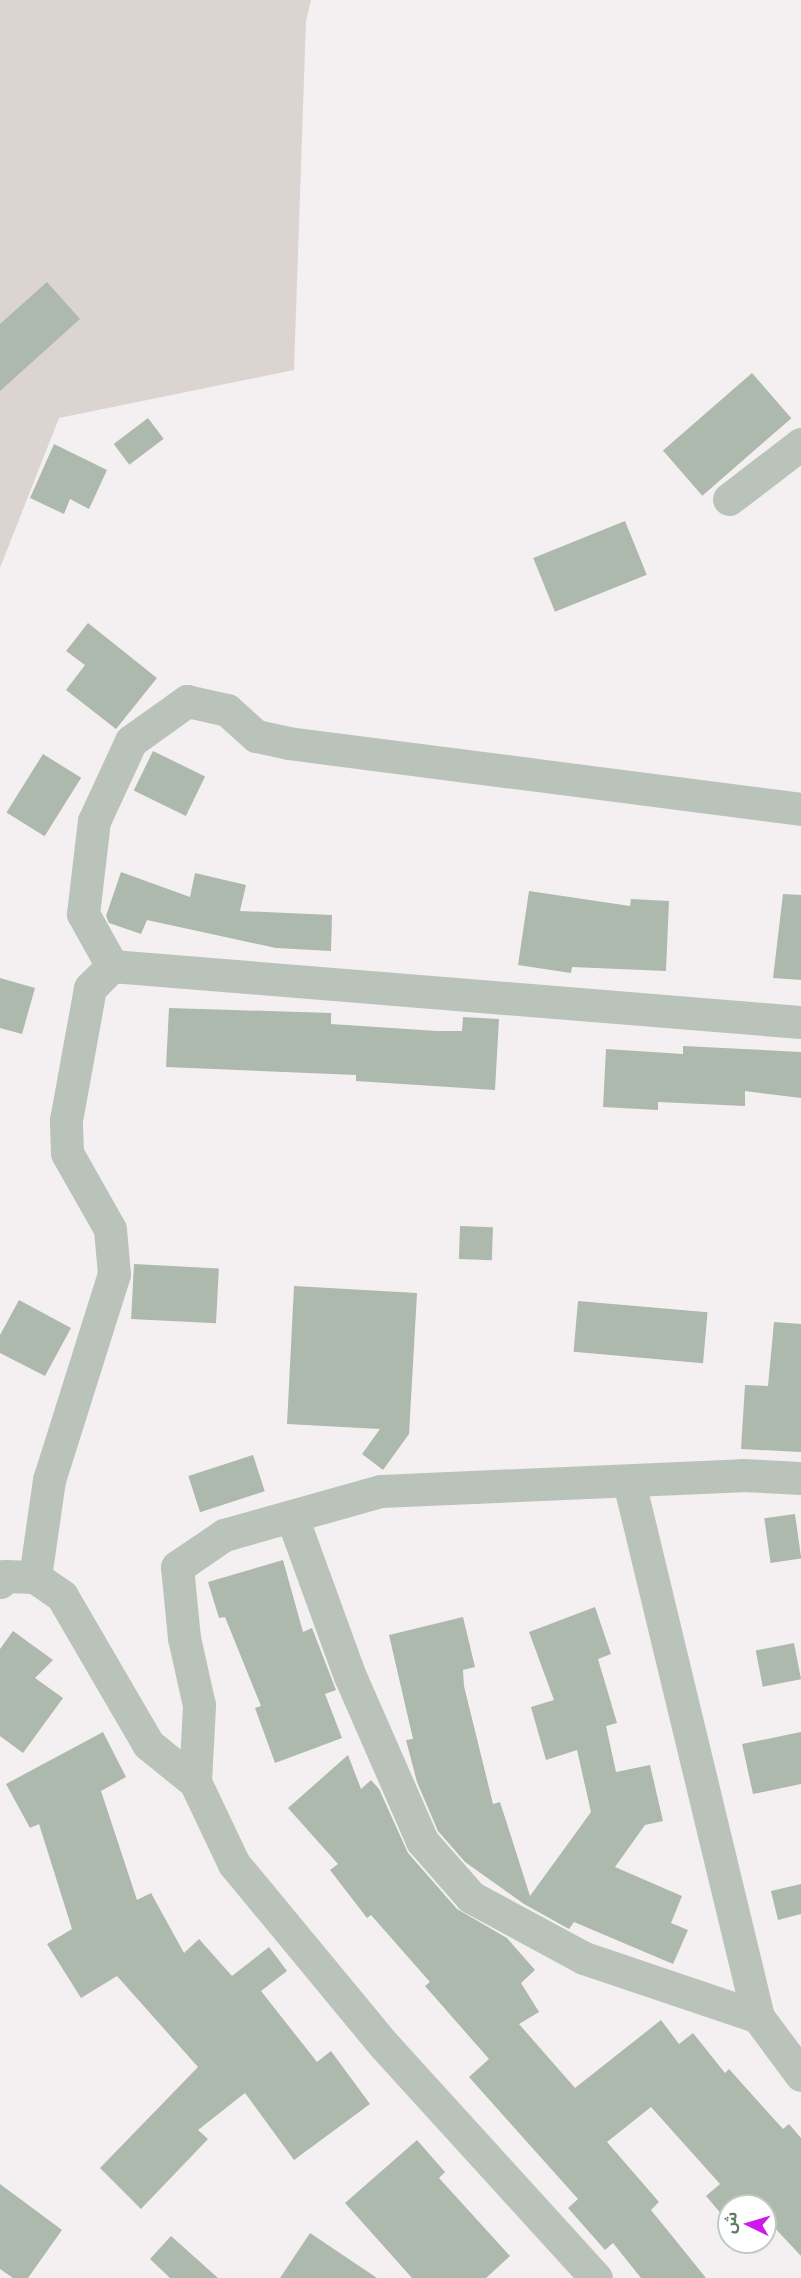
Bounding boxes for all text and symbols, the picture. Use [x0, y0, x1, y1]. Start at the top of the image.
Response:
north arrow [717, 2194, 777, 2254]
text: ش [720, 2211, 741, 2234]

